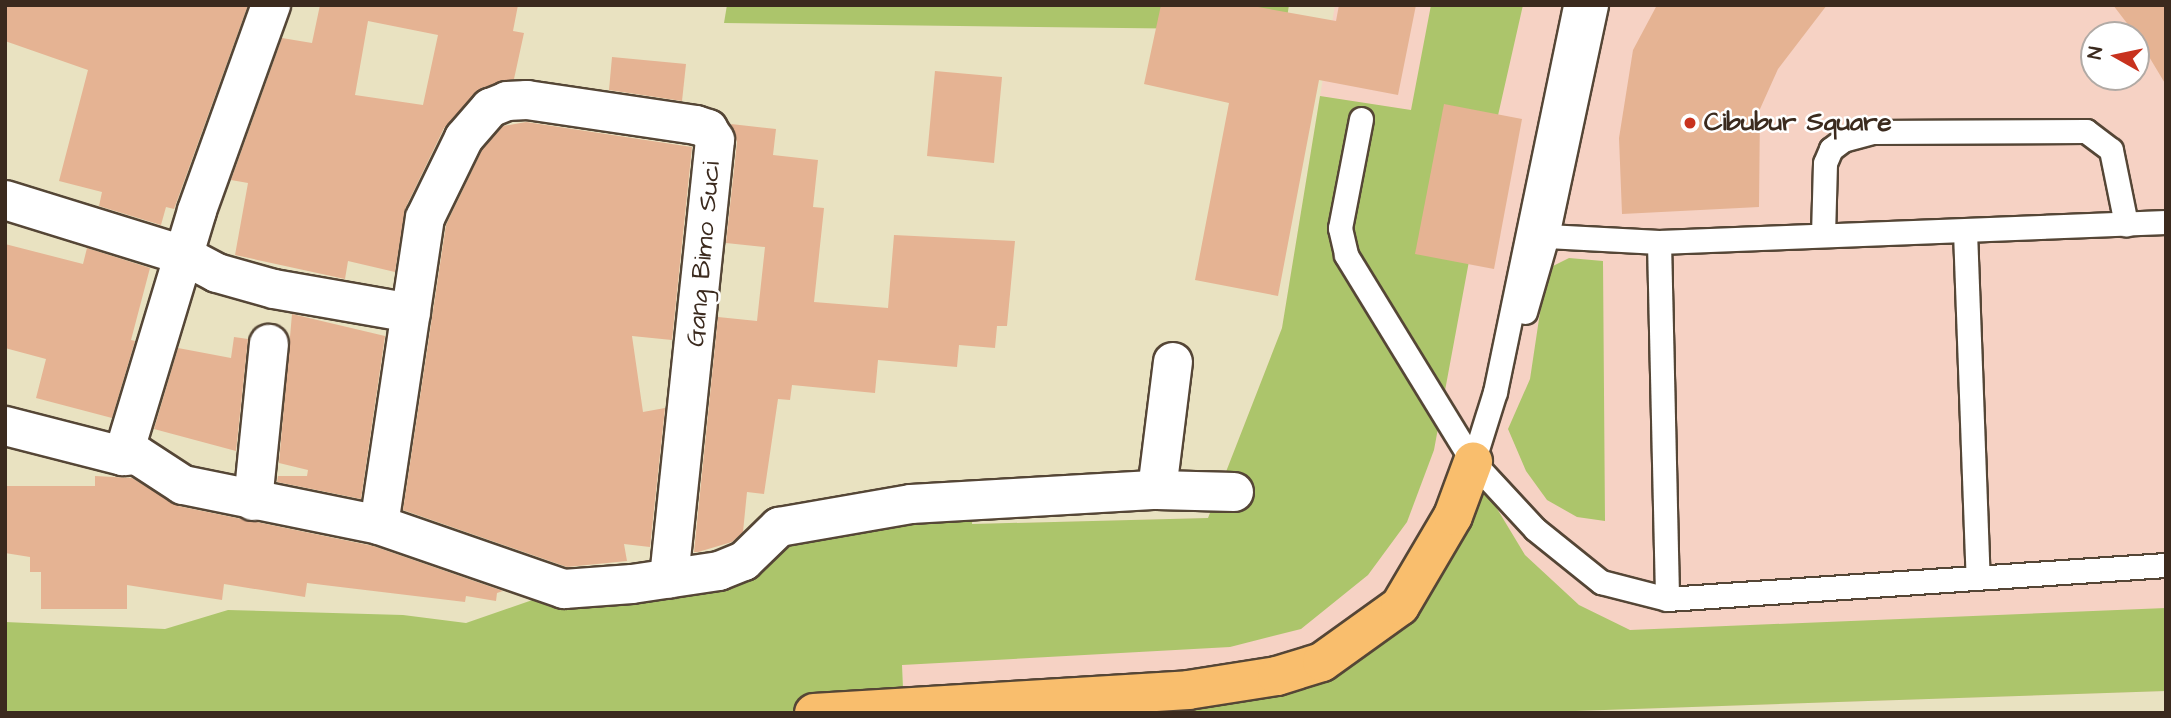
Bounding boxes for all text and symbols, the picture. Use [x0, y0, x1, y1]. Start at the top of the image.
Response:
north arrow [2080, 21, 2150, 91]
text: N [2081, 45, 2110, 61]
place label: Cibubur Square [1704, 107, 1892, 139]
marker: Cibubur Square [1682, 115, 1698, 131]
street label: Gang Bimo Suci [680, 160, 728, 348]

